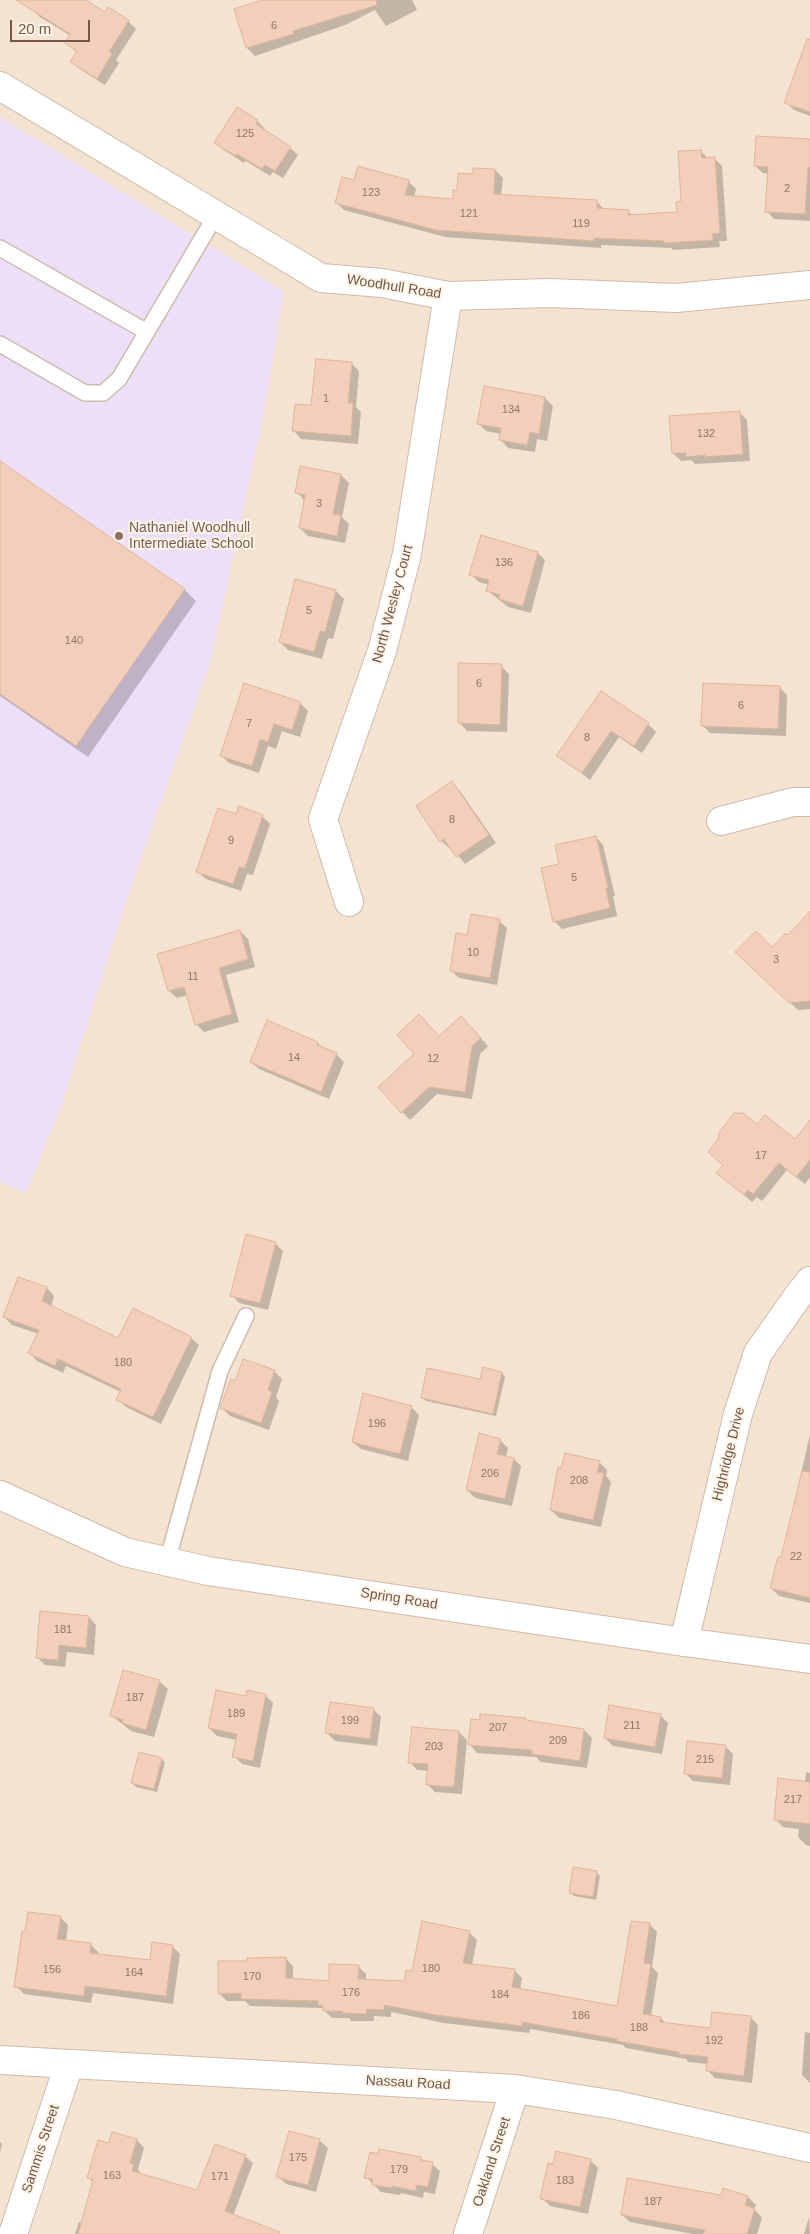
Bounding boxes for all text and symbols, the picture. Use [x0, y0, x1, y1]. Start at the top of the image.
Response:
scale bar [12, 10, 92, 42]
house number: 6 [271, 19, 277, 33]
text: 20 m [18, 20, 51, 37]
house number: 125 [236, 127, 254, 141]
house number: 2 [784, 182, 790, 196]
house number: 123 [362, 186, 380, 200]
house number: 121 [460, 207, 478, 221]
house number: 119 [572, 217, 590, 231]
street label: Woodhull Road [346, 271, 442, 303]
house number: 1 [323, 392, 329, 406]
house number: 134 [502, 403, 520, 417]
house number: 132 [697, 427, 715, 441]
house number: 3 [316, 497, 322, 511]
place label: Nathaniel Woodhull Intermediate School [129, 520, 254, 552]
marker: Nathaniel Woodhull Intermediate School [113, 530, 125, 542]
street label: North Wesley Court [369, 543, 417, 665]
house number: 136 [495, 556, 513, 570]
house number: 5 [306, 604, 312, 618]
house number: 140 [65, 634, 83, 648]
house number: 6 [476, 677, 482, 691]
house number: 6 [738, 699, 744, 713]
house number: 7 [246, 717, 252, 731]
house number: 8 [584, 731, 590, 745]
house number: 8 [449, 813, 455, 827]
house number: 9 [228, 834, 234, 848]
house number: 5 [571, 871, 577, 885]
house number: 10 [467, 946, 479, 960]
house number: 3 [773, 953, 779, 967]
house number: 11 [187, 970, 199, 984]
house number: 14 [288, 1051, 300, 1065]
house number: 12 [427, 1052, 439, 1066]
house number: 17 [755, 1149, 767, 1163]
house number: 180 [114, 1356, 132, 1370]
street label: Highridge Drive [709, 1405, 749, 1503]
house number: 196 [368, 1417, 386, 1431]
house number: 206 [481, 1467, 499, 1481]
house number: 208 [570, 1474, 588, 1488]
house number: 22 [790, 1550, 802, 1564]
street label: Spring Road [359, 1585, 439, 1613]
house number: 181 [54, 1623, 72, 1637]
house number: 187 [126, 1691, 144, 1705]
house number: 189 [227, 1707, 245, 1721]
house number: 199 [341, 1714, 359, 1728]
house number: 211 [623, 1719, 641, 1733]
house number: 207 [489, 1721, 507, 1735]
house number: 209 [549, 1734, 567, 1748]
house number: 203 [425, 1740, 443, 1754]
house number: 215 [696, 1753, 714, 1767]
house number: 217 [784, 1793, 802, 1807]
house number: 180 [422, 1962, 440, 1976]
house number: 156 [43, 1963, 61, 1977]
house number: 164 [125, 1966, 143, 1980]
house number: 170 [243, 1970, 261, 1984]
house number: 176 [342, 1986, 360, 2000]
house number: 184 [491, 1988, 509, 2002]
house number: 186 [572, 2009, 590, 2023]
house number: 188 [630, 2021, 648, 2035]
house number: 192 [705, 2034, 723, 2048]
street label: Nassau Road [365, 2072, 451, 2094]
street label: Sammis Street [19, 2103, 63, 2195]
street label: Oakland Street [470, 2115, 514, 2209]
house number: 175 [289, 2151, 307, 2165]
house number: 179 [390, 2163, 408, 2177]
house number: 163 [103, 2169, 121, 2183]
house number: 171 [211, 2170, 229, 2184]
house number: 183 [556, 2174, 574, 2188]
house number: 187 [644, 2195, 662, 2209]

